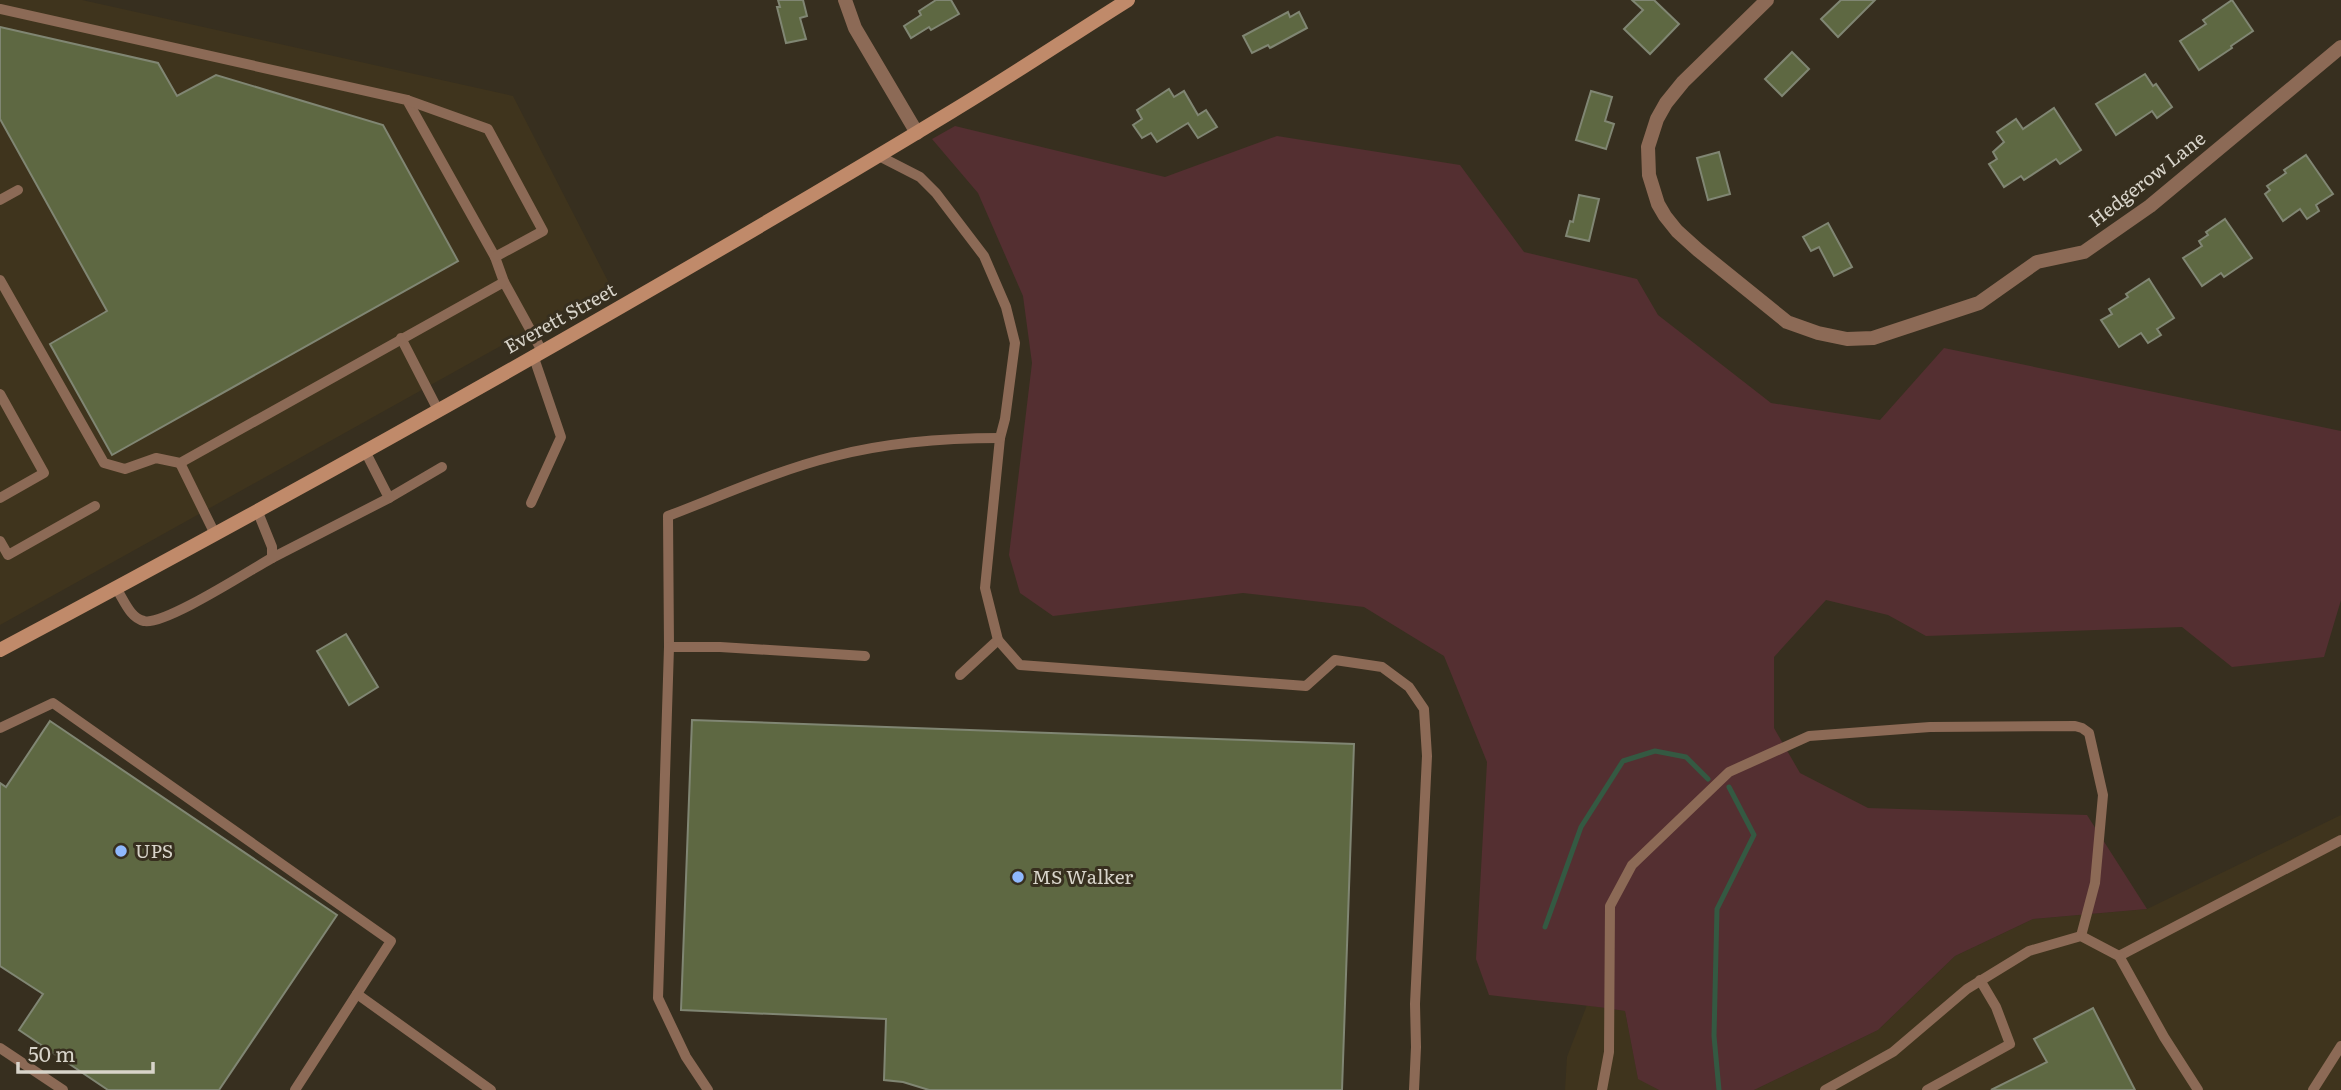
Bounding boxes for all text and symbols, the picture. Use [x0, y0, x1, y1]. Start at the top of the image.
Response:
street label: Hedgerow Lane [2082, 124, 2211, 233]
street label: Everett Street [499, 275, 621, 359]
place label: UPS [135, 836, 173, 864]
marker: UPS [113, 843, 129, 859]
place label: MS Walker [1032, 862, 1133, 890]
marker: MS Walker [1010, 869, 1026, 885]
scale bar [18, 1030, 152, 1074]
text: 50 m [28, 1037, 75, 1068]

